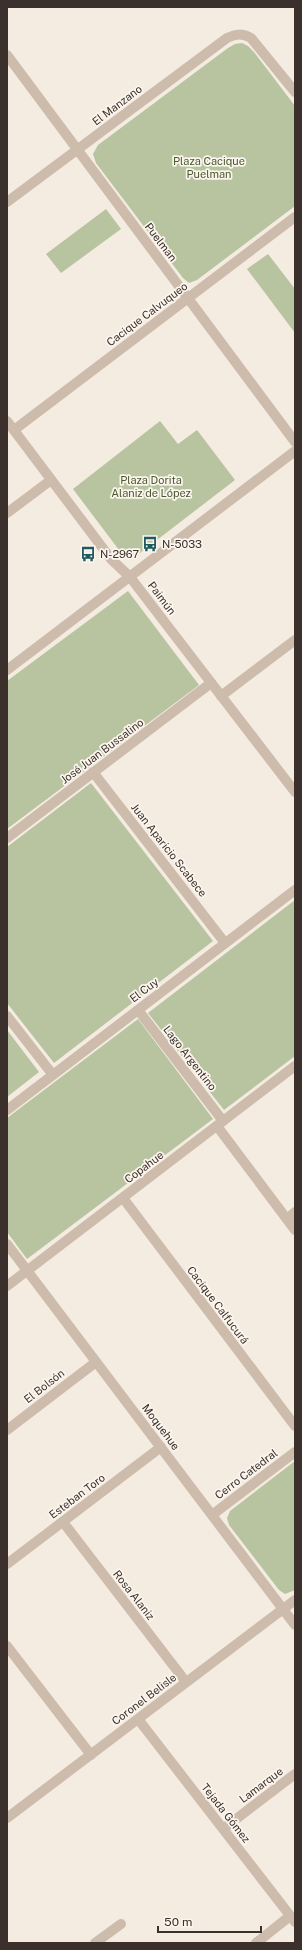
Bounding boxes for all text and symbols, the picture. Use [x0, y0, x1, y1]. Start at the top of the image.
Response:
street label: El Manzano [90, 83, 144, 127]
park label: Plaza Cacique Puelman [173, 155, 245, 180]
street label: Puelman [143, 221, 179, 263]
street label: Cacique Calvuqueo [104, 280, 190, 348]
park label: Plaza Dorita Alaniz de López [111, 474, 191, 499]
bus stop icon: N-5033 [141, 535, 159, 553]
place label: N-5033 [162, 538, 202, 550]
bus stop icon: N-2967 [79, 545, 97, 563]
place label: N-2967 [100, 548, 139, 560]
street label: Paimún [146, 579, 178, 617]
street label: José Juan Bussalino [58, 716, 146, 786]
street label: Juan Aparicio Scabece [129, 801, 209, 899]
street label: El Cuy [127, 975, 161, 1005]
street label: Lago Argentino [161, 1023, 219, 1093]
street label: Copahue [122, 1149, 166, 1185]
street label: Cacique Calfucurá [185, 1264, 251, 1346]
street label: El Bolsón [22, 1367, 66, 1405]
street label: Moquehue [140, 1402, 182, 1452]
street label: Cerro Catedral [212, 1447, 280, 1501]
street label: Esteban Toro [47, 1471, 107, 1521]
street label: Rosa Alaniz [111, 1568, 157, 1622]
street label: Coronel Belisle [110, 1671, 178, 1727]
street label: Lamarque [237, 1765, 285, 1805]
street label: Tejada Gómez [199, 1781, 253, 1845]
scale bar [158, 1908, 261, 1934]
text: 50 m [164, 1915, 192, 1929]

